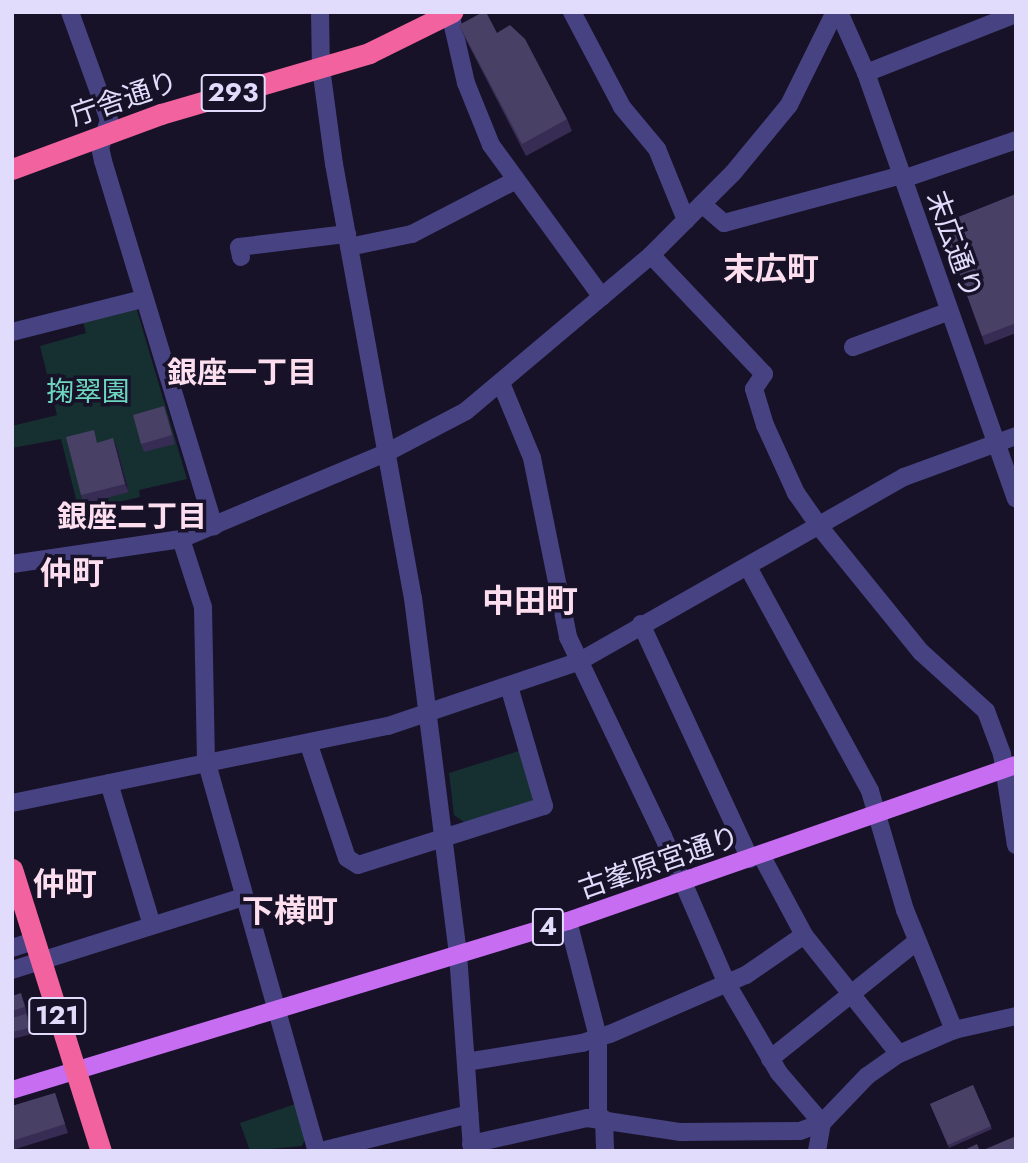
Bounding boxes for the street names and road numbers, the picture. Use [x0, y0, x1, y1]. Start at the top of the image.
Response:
street label: 庁舎通り [66, 65, 182, 133]
road number: 293 [200, 71, 266, 116]
street label: 末広通り [919, 187, 989, 303]
street label: 古峯原宮通り [574, 820, 744, 906]
road number: 4 [530, 904, 566, 950]
road number: 121 [27, 993, 87, 1038]

